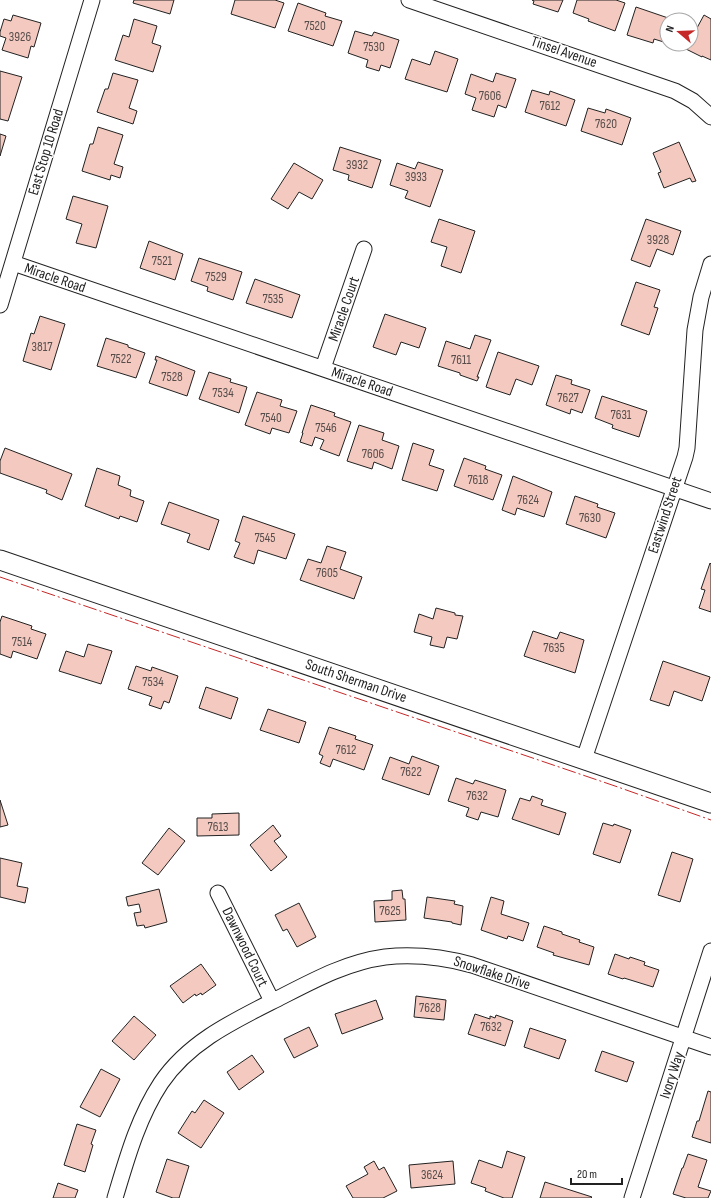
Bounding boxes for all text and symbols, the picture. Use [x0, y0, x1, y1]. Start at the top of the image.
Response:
north arrow [659, 12, 699, 52]
house number: 7520 [304, 18, 326, 34]
text: N [663, 24, 677, 34]
house number: 3926 [9, 29, 31, 45]
street label: Tinsel Avenue [528, 32, 600, 72]
house number: 7530 [363, 39, 385, 55]
house number: 7606 [479, 88, 501, 104]
house number: 7612 [540, 98, 560, 114]
street label: East Stop 10 Road [24, 107, 68, 197]
house number: 7620 [595, 116, 617, 132]
house number: 3932 [346, 157, 368, 173]
house number: 3933 [405, 169, 427, 185]
house number: 3928 [647, 232, 669, 248]
house number: 7521 [152, 253, 173, 269]
street label: Miracle Road [22, 259, 88, 297]
house number: 7529 [205, 269, 227, 285]
street label: Miracle Court [324, 274, 364, 344]
house number: 7535 [262, 291, 284, 307]
house number: 3817 [32, 339, 53, 355]
house number: 7522 [110, 351, 132, 367]
house number: 7611 [451, 352, 471, 368]
street label: Miracle Road [329, 363, 395, 401]
house number: 7528 [161, 369, 183, 385]
house number: 7534 [212, 385, 234, 401]
house number: 7627 [557, 390, 580, 406]
house number: 7631 [611, 407, 632, 423]
house number: 7540 [260, 410, 282, 426]
house number: 7546 [315, 420, 337, 436]
house number: 7606 [362, 446, 384, 462]
house number: 7618 [467, 472, 489, 488]
street label: Eastwind Street [644, 474, 686, 556]
house number: 7624 [517, 492, 539, 508]
house number: 7630 [579, 510, 601, 526]
house number: 7545 [254, 530, 276, 546]
house number: 7605 [316, 565, 338, 581]
house number: 7514 [12, 634, 33, 650]
house number: 7635 [543, 640, 565, 656]
street label: South Sherman Drive [303, 655, 409, 707]
house number: 7534 [142, 674, 164, 690]
house number: 7612 [336, 742, 356, 758]
house number: 7622 [400, 764, 422, 780]
house number: 7632 [466, 788, 488, 804]
house number: 7613 [208, 819, 228, 835]
house number: 7625 [379, 903, 401, 919]
street label: Dawnwood Court [218, 904, 273, 990]
street label: Snowflake Drive [451, 952, 533, 994]
house number: 7628 [419, 1000, 441, 1016]
house number: 7632 [480, 1019, 502, 1035]
street label: Ivory Way [655, 1049, 689, 1101]
scale bar [571, 1160, 622, 1186]
house number: 3624 [421, 1167, 444, 1183]
text: 20 m [577, 1167, 597, 1182]

